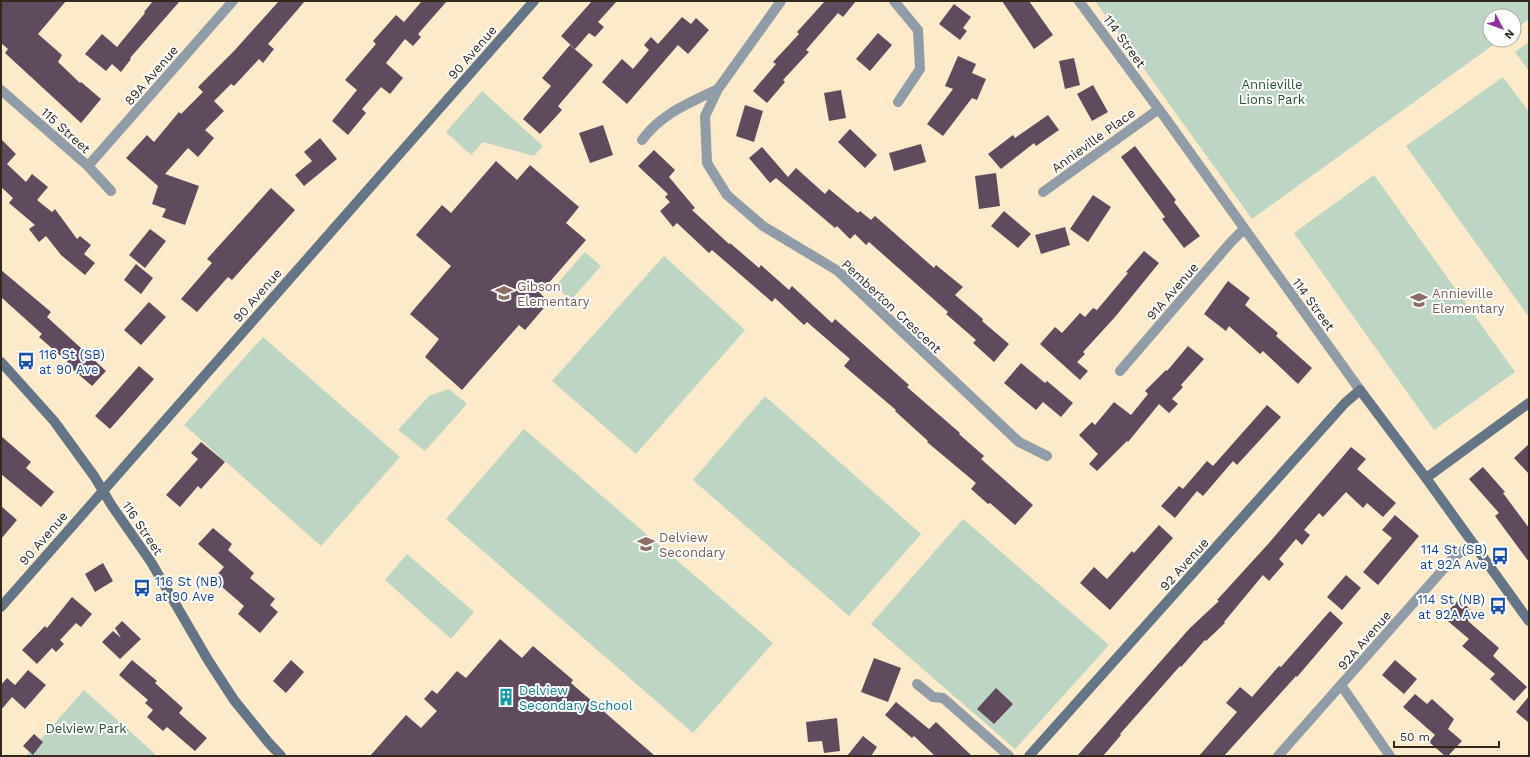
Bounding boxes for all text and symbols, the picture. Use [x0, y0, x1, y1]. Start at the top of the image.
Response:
north arrow [1482, 8, 1522, 48]
street label: 114 Street [1100, 12, 1149, 71]
street label: 90 Avenue [445, 22, 500, 82]
text: N [1502, 27, 1517, 42]
street label: 89A Avenue [121, 43, 181, 108]
park label: Annieville Lions Park [1239, 77, 1306, 107]
street label: 115 Street [38, 104, 94, 157]
street label: Annieville Place [1049, 105, 1138, 176]
street label: Pemberton Crescent [839, 256, 945, 357]
street label: 91A Avenue [1143, 260, 1201, 323]
street label: 90 Avenue [230, 265, 285, 325]
street label: 114 Street [1289, 275, 1338, 334]
place label: Gibson Elementary [517, 279, 590, 309]
school or university icon: Gibson Elementary [494, 283, 514, 303]
place label: Annieville Elementary [1432, 286, 1505, 316]
school or university icon: Annieville Elementary [1409, 290, 1429, 310]
place label: 116 St (SB) at 90 Ave [39, 347, 105, 377]
bus stop icon: 116 St (SB) at 90 Ave [16, 351, 36, 371]
street label: 116 Street [119, 499, 166, 558]
street label: 90 Avenue [16, 508, 71, 568]
place label: Delview Secondary [659, 530, 726, 560]
school or university icon: Delview Secondary [636, 534, 656, 554]
street label: 92 Avenue [1157, 535, 1212, 594]
place label: 114 St (SB) at 92A Ave [1420, 542, 1487, 572]
bus stop icon: 114 St (SB) at 92A Ave [1490, 546, 1510, 566]
place label: 116 St (NB) at 90 Ave [155, 574, 222, 604]
bus stop icon: 116 St (NB) at 90 Ave [132, 578, 152, 598]
place label: 114 St (NB) at 92A Ave [1418, 592, 1485, 622]
bus stop icon: 114 St (NB) at 92A Ave [1488, 596, 1508, 616]
street label: 92A Avenue [1335, 608, 1394, 673]
place label: Delview Secondary School [519, 683, 633, 713]
building icon: Delview Secondary School [496, 687, 516, 707]
park label: Delview Park [45, 721, 127, 736]
scale bar [1394, 723, 1499, 749]
text: 50 m [1400, 730, 1430, 744]

